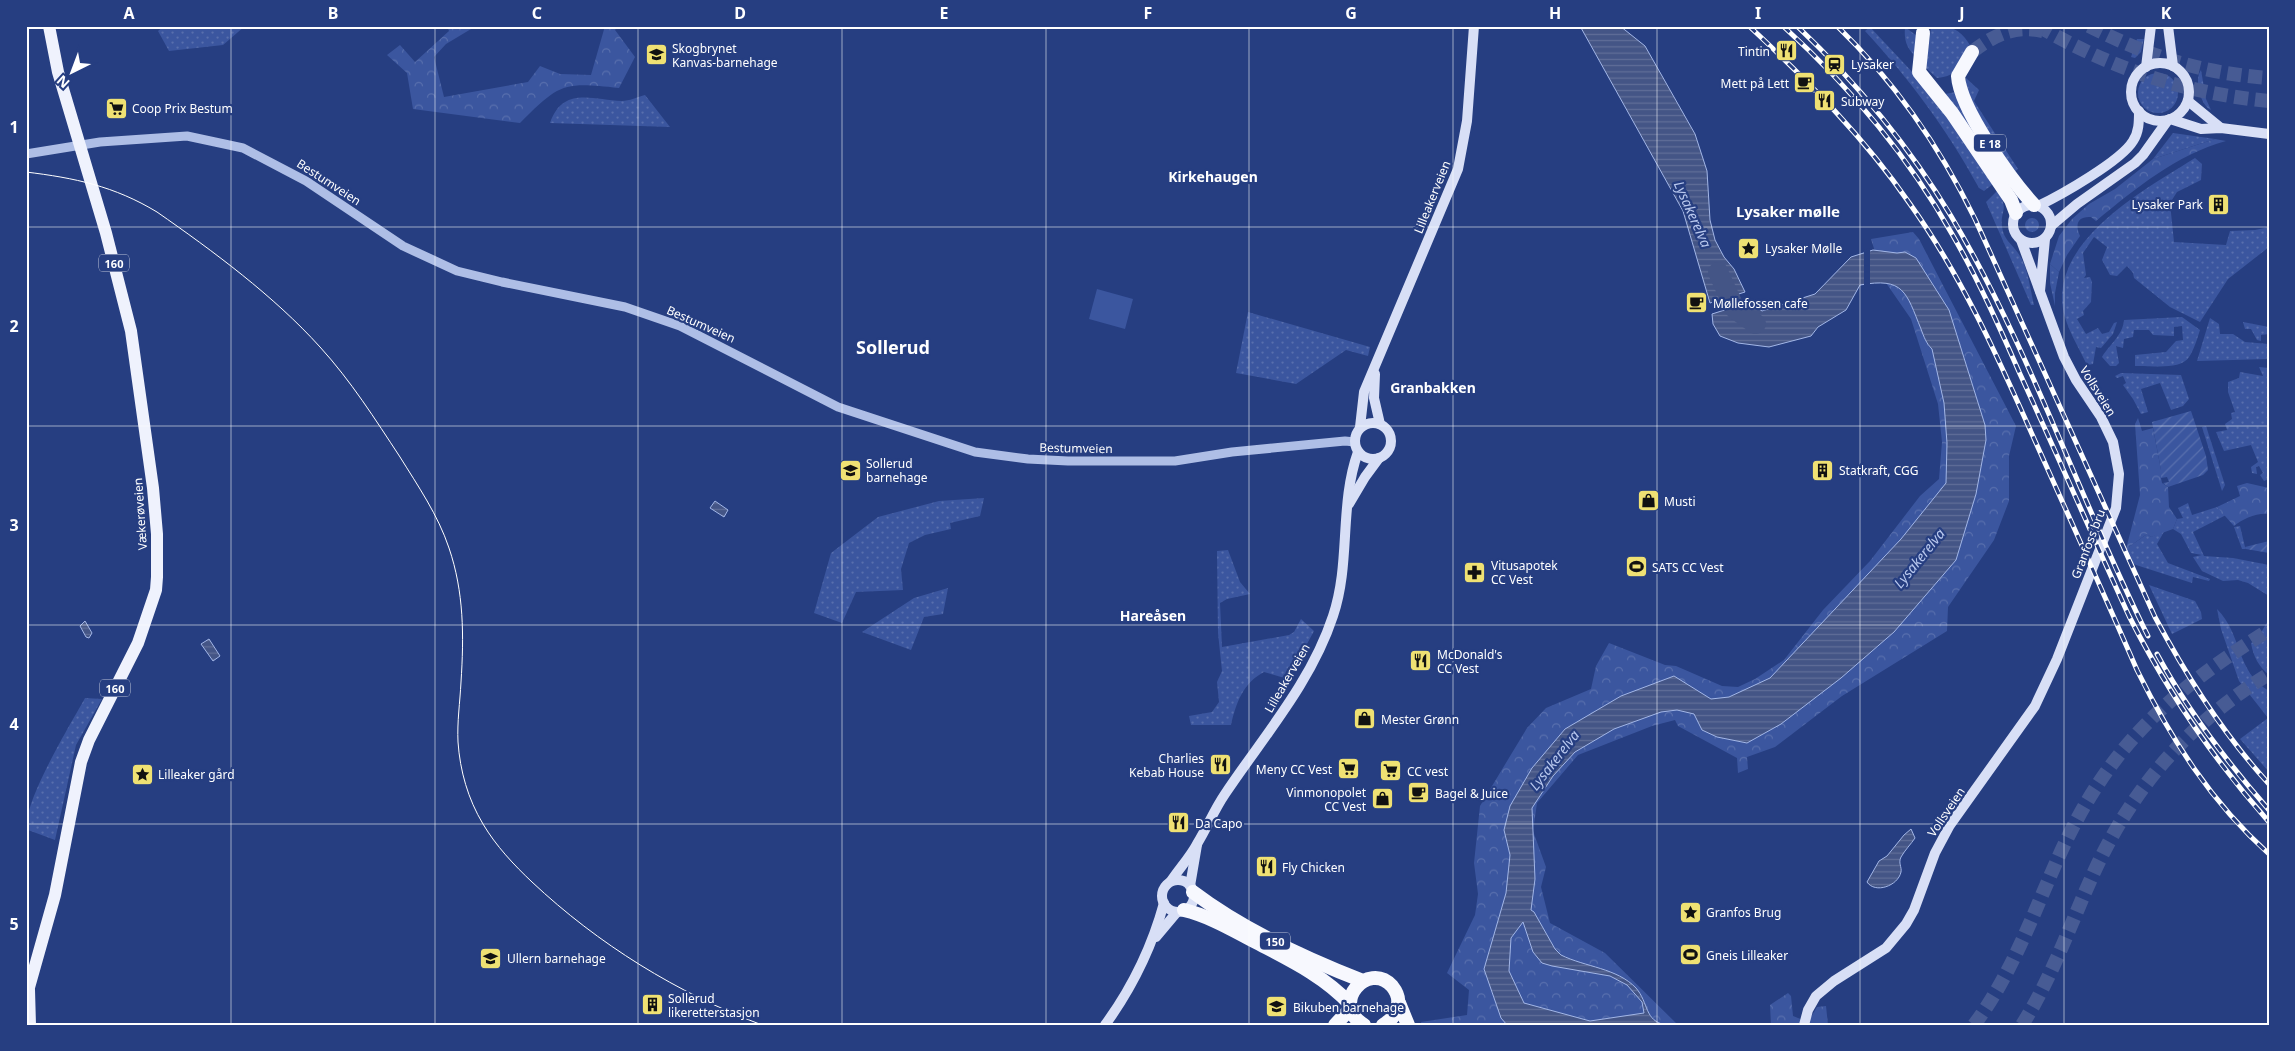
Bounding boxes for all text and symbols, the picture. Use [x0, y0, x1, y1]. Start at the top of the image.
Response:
text: A [123, 2, 135, 24]
text: B [328, 2, 338, 24]
text: C [532, 2, 542, 24]
text: D [734, 2, 746, 24]
text: E [940, 2, 949, 24]
text: F [1144, 2, 1152, 24]
text: G [1345, 2, 1357, 24]
text: H [1549, 2, 1561, 24]
text: I [1755, 2, 1761, 24]
text: J [1957, 2, 1965, 24]
text: K [2161, 2, 2172, 24]
restaurant icon: Tintin [1774, 39, 1798, 63]
place label: Skogbrynet Kanvas-barnehage [672, 40, 778, 71]
school or university icon: Skogbrynet Kanvas-barnehage [644, 43, 668, 67]
place label: Tintin [1738, 43, 1770, 60]
north arrow [48, 48, 98, 98]
station icon: Lysaker [1823, 52, 1847, 76]
place label: Lysaker [1851, 56, 1894, 73]
text: N [52, 71, 74, 93]
cafe icon: Mett på Lett [1793, 71, 1817, 95]
place label: Mett på Lett [1721, 75, 1790, 92]
restaurant icon: Subway [1813, 89, 1837, 113]
place label: Subway [1841, 93, 1885, 110]
supermarket icon: Coop Prix Bestum [104, 96, 128, 120]
place label: Coop Prix Bestum [132, 100, 233, 117]
text: 1 [9, 116, 19, 138]
road number: E 18 [1974, 134, 2006, 152]
street label: Bestumveien [294, 155, 364, 209]
street label: Lilleakerveien [1410, 158, 1454, 236]
district label: Kirkehaugen [1168, 167, 1258, 186]
water label: Lysakerelva [1670, 178, 1716, 250]
building icon: Lysaker Park [2207, 192, 2231, 216]
place label: Lysaker Park [2132, 196, 2204, 213]
district label: Lysaker mølle [1736, 201, 1840, 221]
place icon: Lysaker Mølle [1737, 236, 1761, 260]
place label: Lysaker Mølle [1765, 240, 1842, 257]
road number: 160 [99, 254, 129, 272]
cafe icon: Møllefossen cafe [1685, 291, 1709, 315]
place label: Møllefossen cafe [1713, 295, 1808, 312]
street label: Bestumveien [664, 301, 738, 347]
text: 2 [9, 315, 19, 337]
district label: Sollerud [856, 335, 930, 359]
street label: Vollsveien [2076, 363, 2120, 419]
district label: Granbakken [1390, 378, 1476, 397]
street label: Bestumveien [1039, 439, 1113, 457]
place label: Sollerud barnehage [866, 455, 928, 486]
school or university icon: Sollerud barnehage [838, 458, 862, 482]
building icon: Statkraft, CGG [1811, 458, 1835, 482]
place label: Statkraft, CGG [1839, 462, 1918, 479]
street label: Vækerøveien [129, 477, 151, 551]
shop icon: Musti [1636, 489, 1660, 513]
place label: Musti [1664, 493, 1695, 510]
street label: Granfoss bru [2067, 507, 2109, 581]
text: 3 [9, 514, 19, 536]
water label: Lysakerelva [1889, 524, 1949, 592]
sports icon: SATS CC Vest [1624, 555, 1648, 579]
place label: Vitusapotek CC Vest [1491, 557, 1558, 588]
place label: SATS CC Vest [1652, 559, 1724, 576]
pharmacy icon: Vitusapotek CC Vest [1463, 560, 1487, 584]
district label: Hareåsen [1120, 606, 1186, 625]
street label: Lilleakerveien [1260, 640, 1314, 716]
place label: McDonald's CC Vest [1437, 646, 1503, 677]
restaurant icon: McDonald's CC Vest [1409, 649, 1433, 673]
road number: 160 [100, 680, 130, 696]
shop icon: Mester Grønn [1353, 707, 1377, 731]
place label: Mester Grønn [1381, 711, 1459, 728]
text: 4 [9, 713, 19, 735]
water label: Lysakerelva [1525, 726, 1583, 794]
place label: Charlies Kebab House [1129, 750, 1204, 781]
restaurant icon: Charlies Kebab House [1208, 753, 1232, 777]
supermarket icon: Meny CC Vest [1336, 757, 1360, 781]
supermarket icon: CC vest [1379, 759, 1403, 783]
place label: Meny CC Vest [1256, 761, 1333, 778]
place icon: Lilleaker gård [130, 762, 154, 786]
place label: CC vest [1407, 763, 1449, 780]
place label: Lilleaker gård [158, 766, 235, 783]
cafe icon: Bagel & Juice [1407, 781, 1431, 805]
place label: Vinmonopolet CC Vest [1286, 784, 1367, 815]
street label: Vollsveien [1923, 784, 1969, 840]
place label: Bagel & Juice [1435, 785, 1508, 802]
shop icon: Vinmonopolet CC Vest [1370, 787, 1394, 811]
restaurant icon: Da Capo [1167, 811, 1191, 835]
place label: Da Capo [1195, 815, 1243, 832]
restaurant icon: Fly Chicken [1254, 855, 1278, 879]
place label: Fly Chicken [1282, 859, 1345, 876]
place icon: Granfos Brug [1678, 900, 1702, 924]
place label: Granfos Brug [1706, 904, 1781, 921]
text: 5 [9, 913, 19, 935]
road number: 150 [1260, 932, 1290, 949]
sports icon: Gneis Lilleaker [1678, 943, 1702, 967]
school or university icon: Ullern barnehage [479, 946, 503, 970]
place label: Gneis Lilleaker [1706, 947, 1788, 964]
place label: Ullern barnehage [507, 950, 606, 967]
place label: Sollerud likeretterstasjon [668, 990, 760, 1021]
building icon: Sollerud likeretterstasjon [640, 993, 664, 1017]
school or university icon: Bikuben barnehage [1265, 995, 1289, 1019]
place label: Bikuben barnehage [1293, 999, 1404, 1016]

